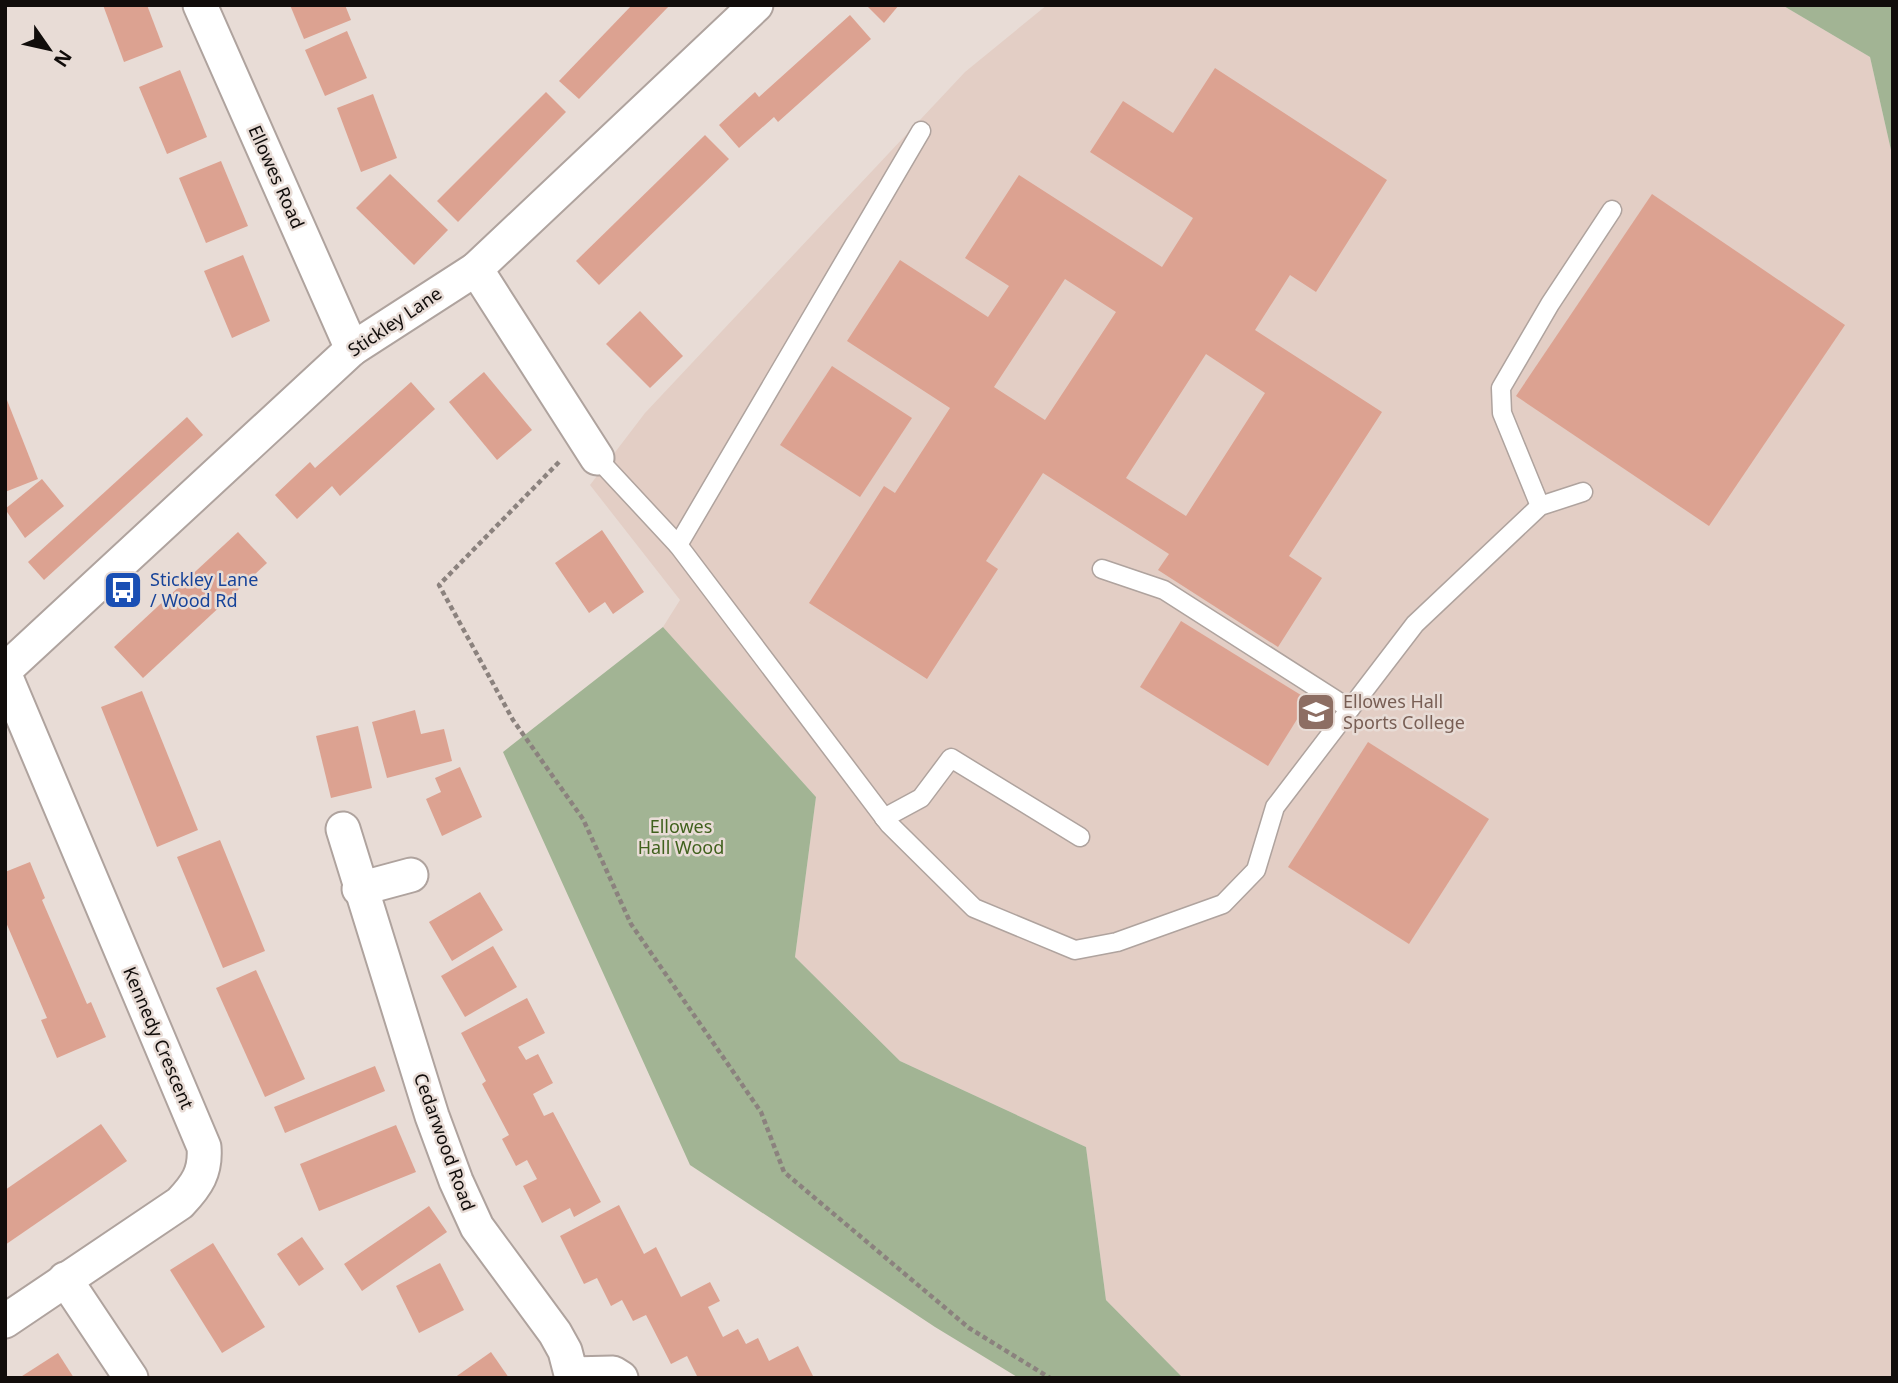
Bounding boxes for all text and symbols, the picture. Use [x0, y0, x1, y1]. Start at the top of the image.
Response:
north arrow [14, 14, 84, 84]
text: N [48, 45, 78, 72]
street label: Ellowes Road [243, 121, 310, 232]
street label: Stickley Lane [343, 281, 446, 361]
place label: Stickley Lane / Wood Rd [150, 567, 258, 612]
bus stop icon: Stickley Lane / Wood Rd [102, 569, 144, 611]
place label: Ellowes Hall Sports College [1343, 689, 1465, 734]
school or university icon: Ellowes Hall Sports College [1295, 691, 1337, 733]
park label: Ellowes Hall Wood [638, 814, 724, 859]
street label: Kennedy Crescent [118, 963, 200, 1113]
street label: Cedarwood Road [409, 1069, 481, 1214]

